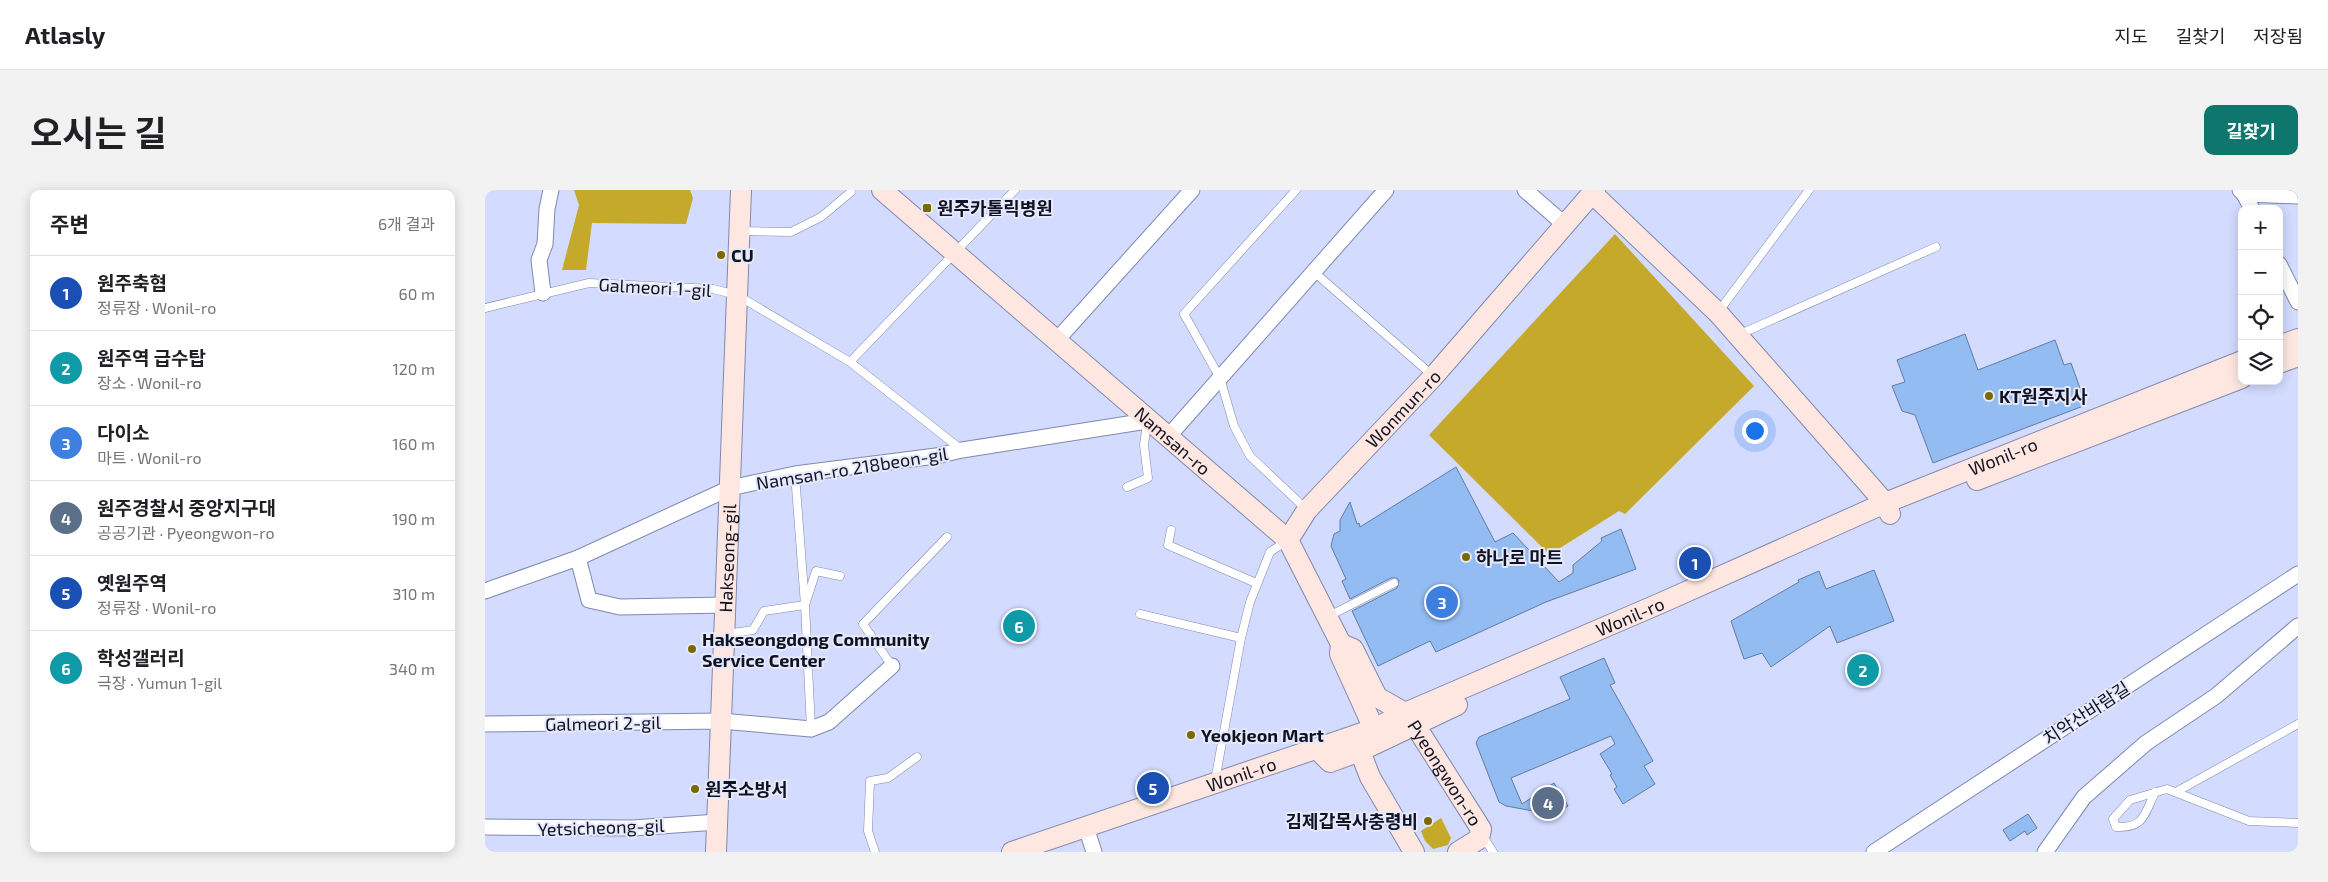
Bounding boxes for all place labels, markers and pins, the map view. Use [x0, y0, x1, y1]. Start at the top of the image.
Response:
place label: 원주카톨릭병원 [937, 197, 1053, 219]
marker: 원주카톨릭병원 [921, 202, 933, 214]
place label: CU [731, 244, 754, 266]
marker: CU [715, 249, 727, 261]
place label: KT원주지사 [1999, 385, 2088, 407]
marker: KT원주지사 [1983, 390, 1995, 402]
pin: 1 [1679, 544, 1711, 582]
place label: 하나로 마트 [1476, 546, 1563, 568]
marker: 하나로 마트 [1460, 551, 1472, 563]
pin: 3 [1426, 583, 1458, 621]
pin: 6 [1003, 607, 1035, 645]
place label: Hakseongdong Community Service Center [702, 628, 931, 671]
marker: Hakseongdong Community Service Center [686, 643, 698, 655]
pin: 2 [1847, 651, 1879, 689]
place label: Yeokjeon Mart [1201, 724, 1324, 746]
marker: Yeokjeon Mart [1185, 729, 1197, 741]
pin: 5 [1137, 769, 1169, 807]
place label: 원주소방서 [705, 778, 788, 800]
marker: 원주소방서 [689, 783, 701, 795]
pin: 4 [1532, 784, 1564, 822]
place label: 김제갑목사충령비 [1286, 810, 1418, 832]
marker: 김제갑목사충령비 [1422, 815, 1434, 827]

